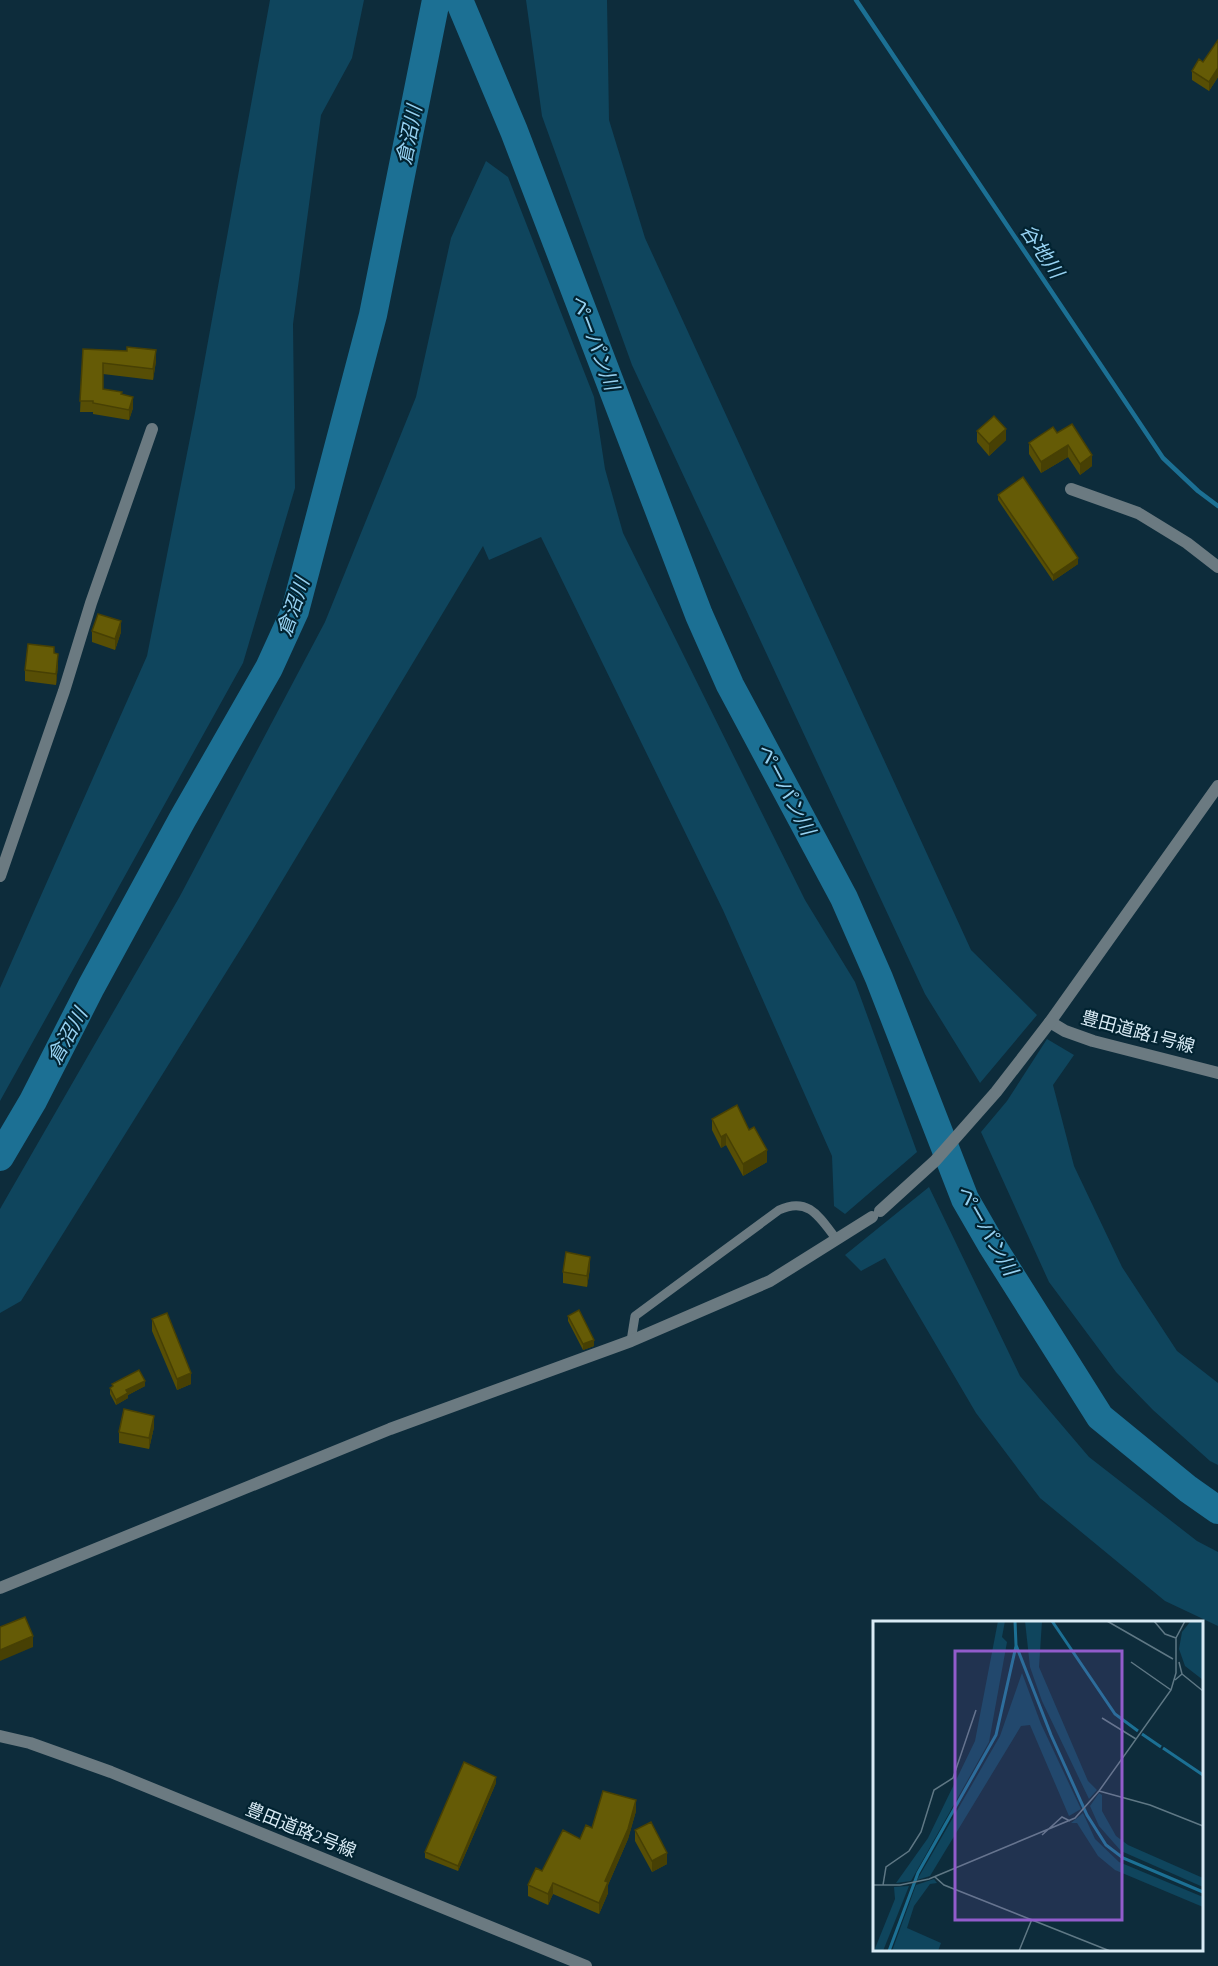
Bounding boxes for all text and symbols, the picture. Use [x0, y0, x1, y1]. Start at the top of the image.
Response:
water label: 倉沼川 [392, 101, 426, 167]
water label: 谷地川 [1016, 220, 1069, 284]
water label: ペーパン川 [567, 291, 624, 395]
water label: 倉沼川 [273, 573, 314, 639]
water label: ペーパン川 [753, 739, 820, 840]
water label: 倉沼川 [43, 1003, 92, 1068]
street label: 豊田道路1号線 [1079, 1007, 1197, 1057]
water label: ペーパン川 [952, 1181, 1023, 1281]
inset map [873, 1621, 1203, 1951]
street label: 豊田道路2号線 [243, 1799, 359, 1861]

